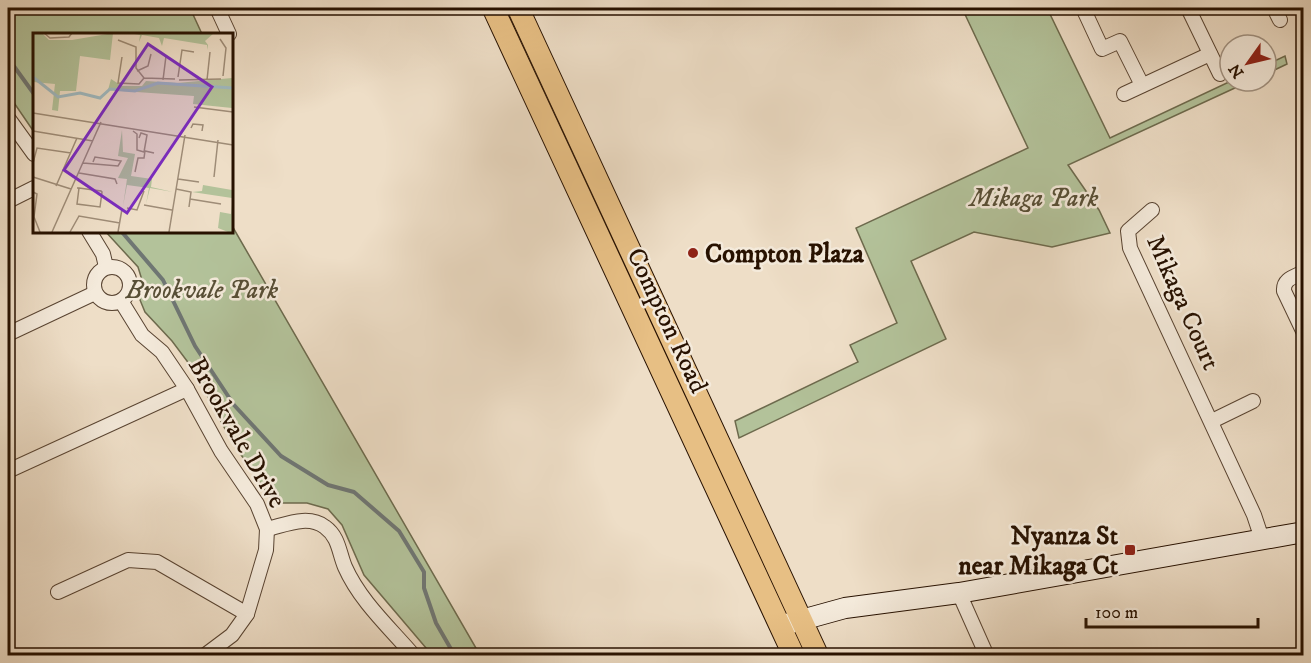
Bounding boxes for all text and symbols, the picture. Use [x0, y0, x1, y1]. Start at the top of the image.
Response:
inset map [33, 33, 232, 232]
north arrow [1218, 33, 1278, 93]
text: N [1224, 60, 1248, 82]
park label: Mikaga Park [968, 182, 1099, 215]
street label: Mikaga Court [1138, 230, 1227, 375]
place label: Compton Plaza [705, 238, 865, 271]
street label: Compton Road [619, 243, 715, 399]
marker: Compton Plaza [686, 246, 700, 260]
park label: Brookvale Park [125, 274, 278, 307]
street label: Brookvale Drive [180, 352, 293, 514]
place label: Nyanza St near Mikaga Ct [958, 520, 1119, 583]
marker: Nyanza St near Mikaga Ct [1123, 543, 1137, 557]
scale bar [1086, 591, 1258, 629]
text: 100 m [1095, 602, 1138, 624]

